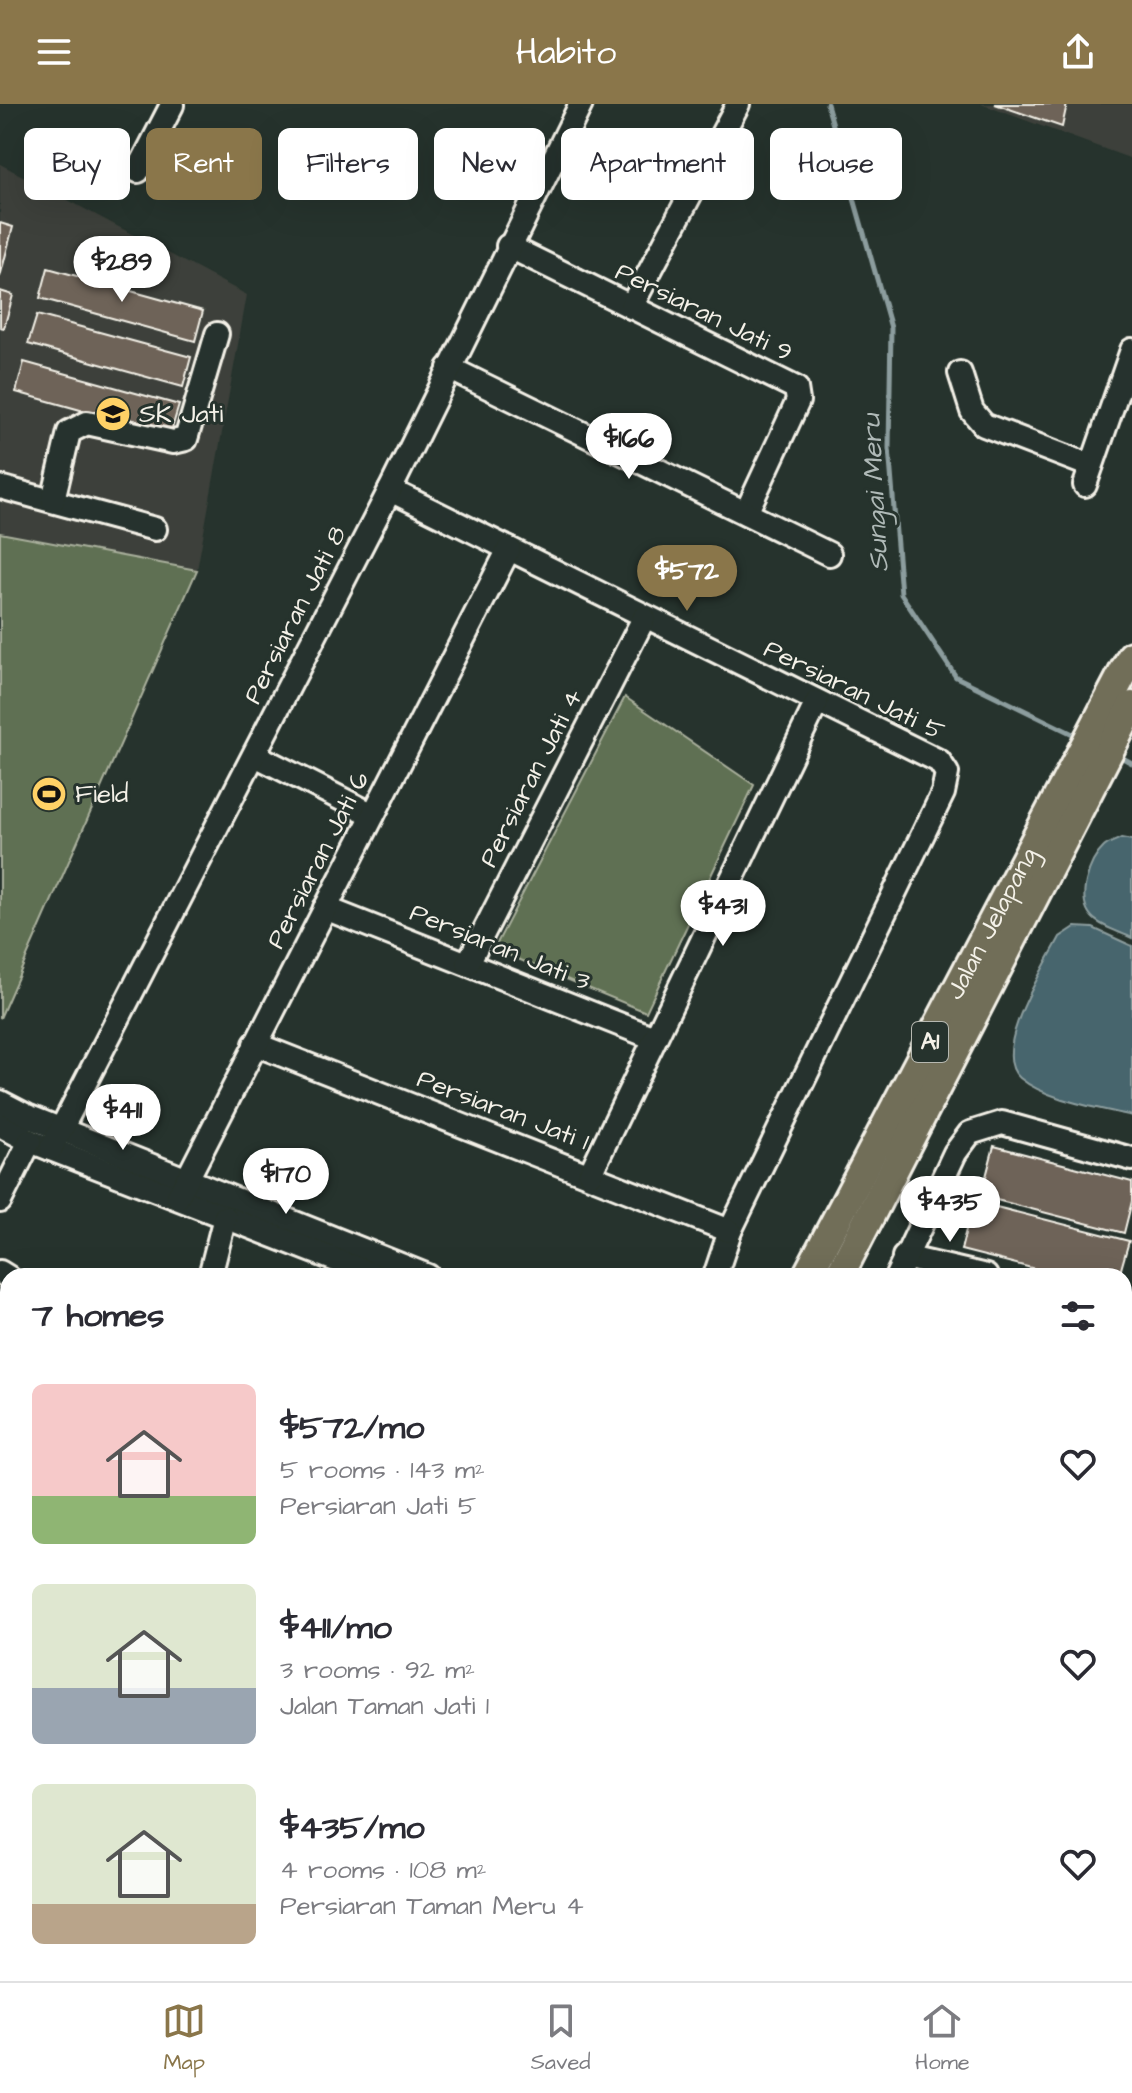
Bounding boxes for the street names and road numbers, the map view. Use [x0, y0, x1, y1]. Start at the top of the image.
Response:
street label: Persiaran Jati 9 [609, 254, 799, 370]
street label: Persiaran Jati 8 [235, 520, 355, 710]
street label: Persiaran Jati 5 [758, 631, 950, 749]
street label: Persiaran Jati 4 [471, 682, 592, 873]
street label: Persiaran Jati 6 [258, 765, 378, 955]
street label: Jalan Jelapang [937, 841, 1048, 1006]
street label: Persiaran Jati 3 [405, 894, 595, 1000]
road number: A1 [912, 1022, 948, 1062]
street label: Persiaran Jati 1 [412, 1061, 594, 1159]

